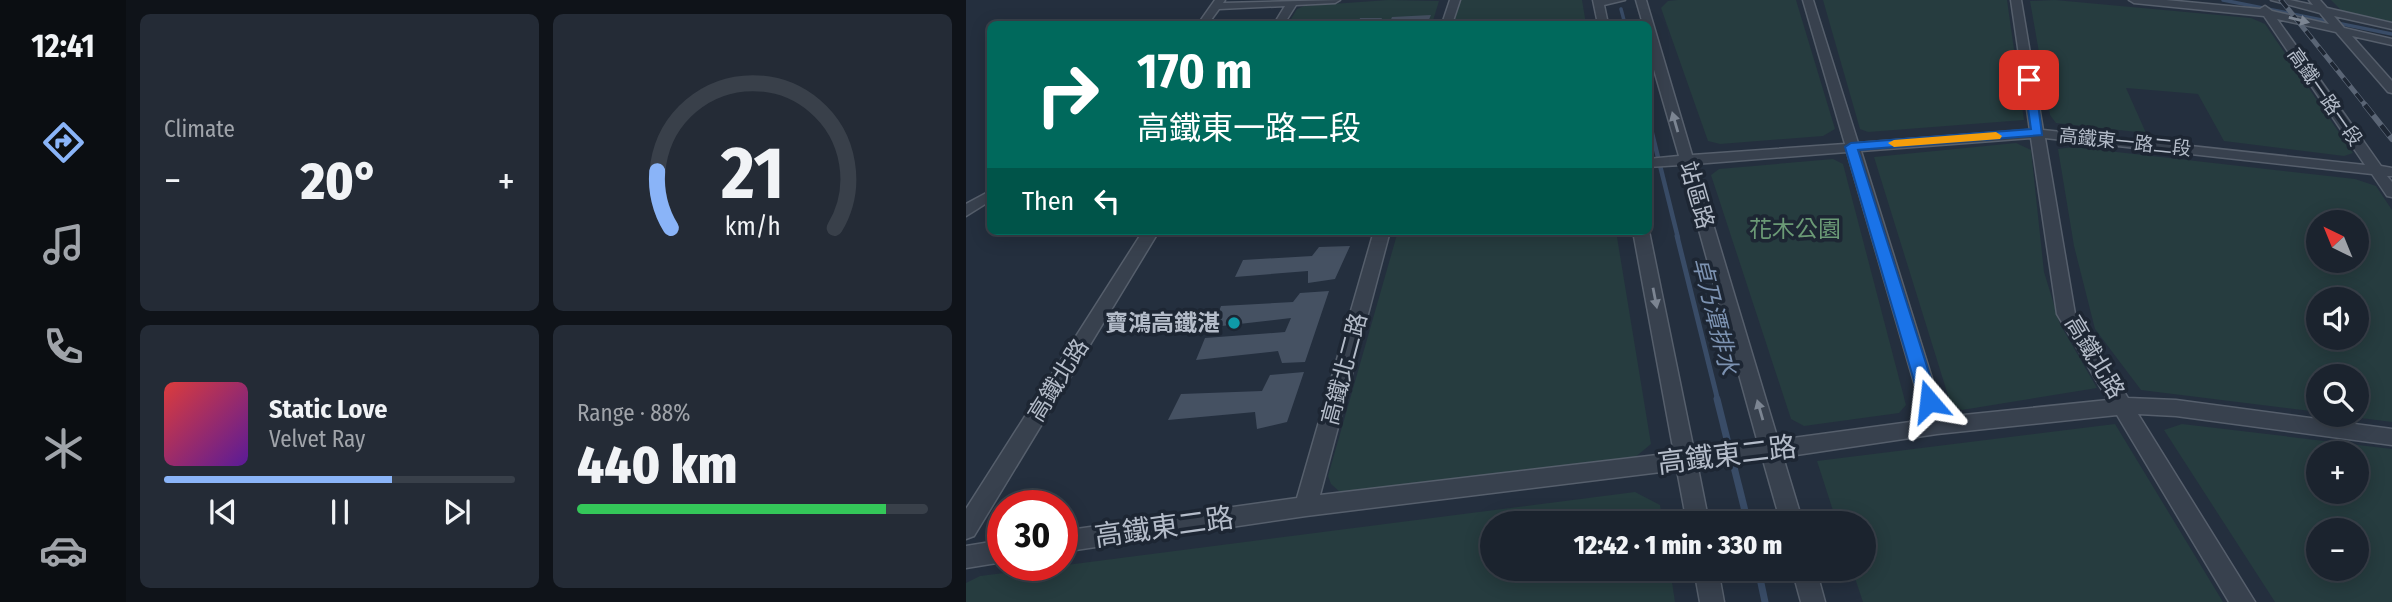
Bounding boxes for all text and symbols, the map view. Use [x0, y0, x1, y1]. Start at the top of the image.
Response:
one-way arrow [2288, 15, 2310, 26]
text: 12:41 [31, 27, 95, 65]
text: 170 m [1137, 42, 1253, 101]
street label: 高鐵一路一段 [2283, 44, 2367, 150]
icon: right [1022, 49, 1113, 140]
pin [1999, 50, 2059, 110]
icon: arrive [2010, 61, 2048, 99]
text: 高鐵東一路二段 [1137, 109, 1361, 147]
one-way arrow [1670, 111, 1680, 132]
text: Climate [164, 115, 235, 143]
icon: directions [39, 118, 88, 167]
street label: 高鐵東一路二段 [2058, 124, 2192, 160]
text: 21 [720, 131, 784, 218]
text: 20° [301, 150, 378, 213]
text: − [164, 158, 181, 204]
text: + [498, 158, 515, 204]
street label: 站區路 [1674, 158, 1720, 232]
icon: left [1088, 182, 1126, 220]
text: Then [1022, 186, 1074, 217]
north arrow [2306, 210, 2370, 273]
map controls [2306, 210, 2369, 581]
text: km/h [725, 212, 780, 242]
park label: 花木公園 [1749, 215, 1841, 243]
icon: music [39, 220, 88, 269]
water label: 卓乃潭排水 [1687, 254, 1743, 379]
one-way arrow [1649, 287, 1660, 309]
button: sound [2306, 287, 2369, 350]
place label: 寶鴻高鐵湛 [1105, 309, 1220, 337]
street label: 高鐵北二路 [1316, 310, 1372, 428]
street label: 高鐵北路 [2059, 310, 2131, 404]
marker: 寶鴻高鐵湛 [1226, 315, 1242, 331]
icon: phone [39, 322, 88, 371]
street label: 高鐵北路 [1022, 334, 1094, 426]
position arrow [1892, 364, 1966, 438]
button: search [2306, 364, 2369, 427]
text: Static Love [269, 394, 387, 425]
text: Range · 88% [577, 399, 690, 427]
one-way arrow [1755, 400, 1765, 421]
icon: climate [39, 424, 88, 473]
text: Velvet Ray [269, 425, 365, 453]
street label: 高鐵東二路 [1656, 430, 1798, 480]
text: 440 km [577, 434, 737, 497]
button: + [2306, 441, 2369, 504]
speed limit sign: 30 [987, 490, 1078, 581]
icon: previous [204, 493, 242, 531]
icon: pause [321, 493, 359, 531]
icon: next [438, 493, 476, 531]
street label: 高鐵東二路 [1092, 501, 1236, 553]
button: − [2306, 518, 2369, 581]
icon: car [39, 526, 88, 575]
text: 12:42 · 1 min · 330 m [1574, 530, 1782, 561]

